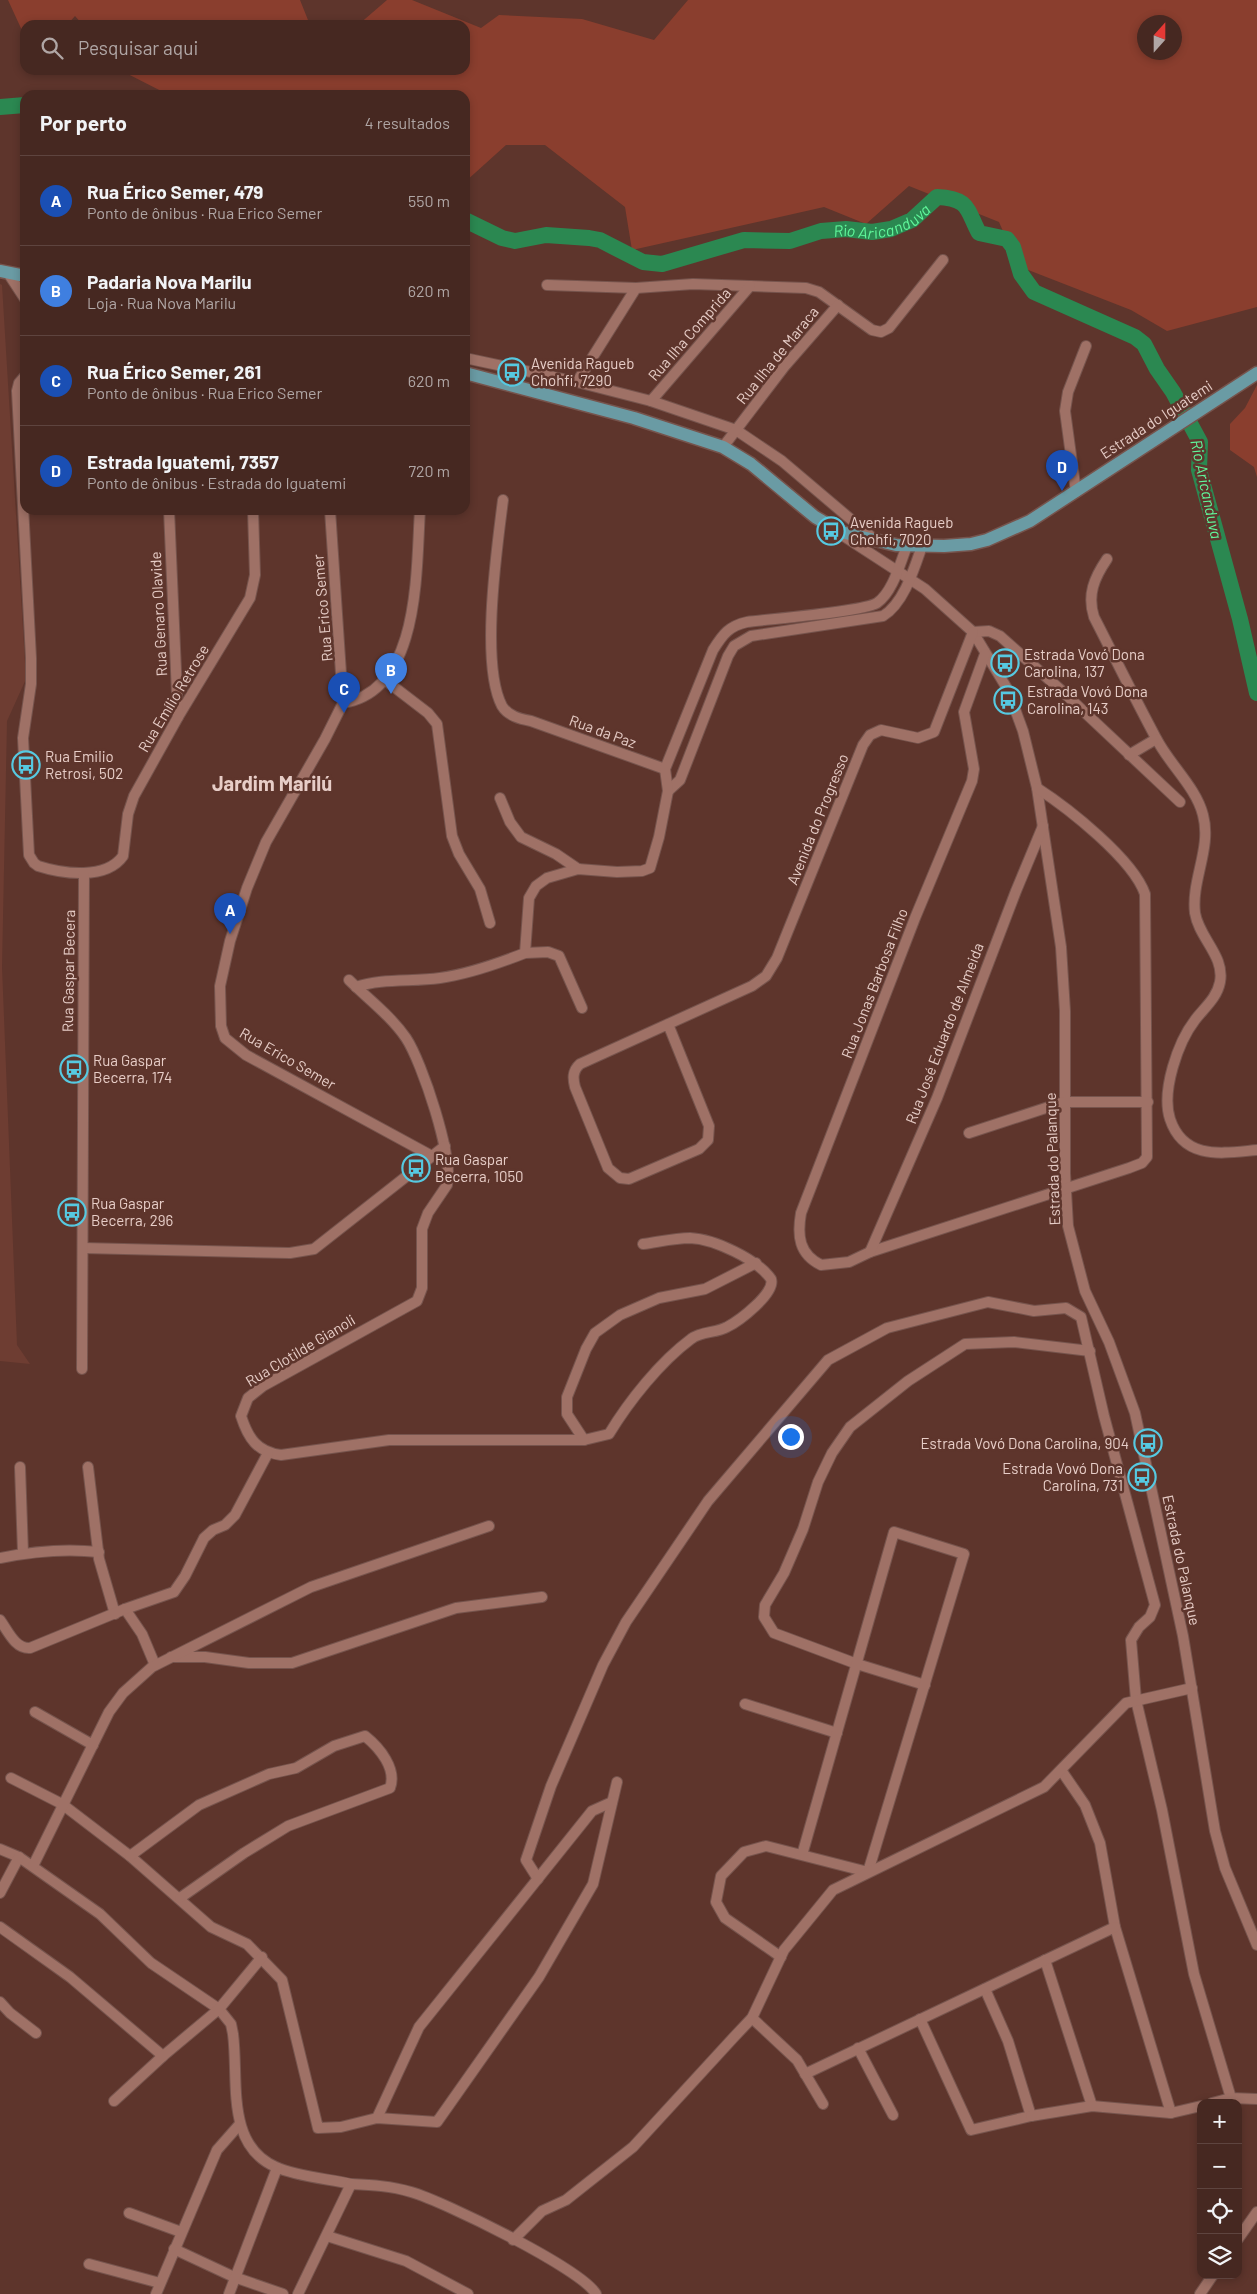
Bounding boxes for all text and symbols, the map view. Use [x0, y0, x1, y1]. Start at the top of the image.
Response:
north arrow [1137, 15, 1182, 60]
search box [20, 20, 470, 75]
icon: search [38, 34, 66, 62]
text: Pesquisar aqui [78, 36, 198, 59]
text: Por perto [40, 110, 127, 135]
text: 4 resultados [365, 113, 450, 132]
text: Rua Érico Semer, 479 [87, 180, 263, 203]
text: A [51, 191, 61, 210]
text: 550 m [408, 191, 450, 210]
water label: Rio Aricanduva [833, 199, 934, 242]
text: Ponto de ônibus · Rua Erico Semer [87, 203, 322, 222]
text: Padaria Nova Marilu [87, 270, 252, 293]
text: B [51, 281, 61, 300]
text: 620 m [408, 281, 450, 300]
street label: Rua Ilha Comprida [644, 284, 734, 384]
text: Loja · Rua Nova Marilu [87, 293, 236, 312]
street label: Rua Ilha de Maraca [732, 303, 822, 407]
place label: Avenida Ragueb Chohfi, 7290 [531, 354, 634, 389]
bus stop icon: Avenida Ragueb Chohfi, 7290 [497, 357, 527, 387]
text: Rua Érico Semer, 261 [87, 360, 261, 383]
text: C [51, 371, 61, 390]
text: 620 m [408, 371, 450, 390]
street label: Estrada do Iguatemi [1097, 376, 1215, 462]
text: Ponto de ônibus · Rua Erico Semer [87, 383, 322, 402]
water label: Rio Aricanduva [1187, 438, 1227, 540]
text: Estrada Iguatemi, 7357 [87, 450, 279, 473]
pin: D [1046, 450, 1078, 491]
text: D [51, 461, 61, 480]
text: 720 m [408, 461, 450, 480]
text: Ponto de ônibus · Estrada do Iguatemi [87, 473, 346, 492]
place label: Avenida Ragueb Chohfi, 7020 [850, 513, 953, 548]
bus stop icon: Avenida Ragueb Chohfi, 7020 [816, 516, 846, 546]
street label: Rua Genaro Olavide [146, 551, 170, 677]
street label: Rua Erico Semer [308, 553, 336, 662]
street label: Rua Emílio Retrose [134, 641, 212, 755]
place label: Estrada Vovó Dona Carolina, 137 [1024, 645, 1145, 680]
bus stop icon: Estrada Vovó Dona Carolina, 137 [990, 648, 1020, 678]
pin: B [375, 653, 407, 694]
pin: C [328, 672, 360, 713]
place label: Estrada Vovó Dona Carolina, 143 [1027, 682, 1148, 717]
bus stop icon: Estrada Vovó Dona Carolina, 143 [993, 685, 1023, 715]
street label: Rua da Paz [567, 711, 639, 752]
place label: Rua Emilio Retrosi, 502 [45, 747, 123, 782]
bus stop icon: Rua Emilio Retrosi, 502 [11, 750, 41, 780]
street label: Avenida do Progresso [782, 751, 852, 887]
district label: Jardim Marilú [212, 771, 332, 795]
pin: A [214, 893, 246, 934]
street label: Rua Jonas Barbosa Filho [837, 905, 911, 1061]
street label: Rua Gaspar Becera [58, 910, 78, 1032]
street label: Rua José Eduardo de Almeida [901, 940, 987, 1126]
street label: Rua Erico Semer [237, 1023, 340, 1093]
place label: Rua Gaspar Becerra, 174 [93, 1051, 172, 1086]
bus stop icon: Rua Gaspar Becerra, 174 [59, 1054, 89, 1084]
street label: Estrada do Palanque [1041, 1092, 1063, 1226]
place label: Rua Gaspar Becerra, 1050 [435, 1150, 524, 1185]
bus stop icon: Rua Gaspar Becerra, 1050 [401, 1153, 431, 1183]
place label: Rua Gaspar Becerra, 296 [91, 1194, 173, 1229]
bus stop icon: Rua Gaspar Becerra, 296 [57, 1197, 87, 1227]
street label: Rua Clotilde Gianoli [242, 1310, 358, 1390]
your location [778, 1424, 804, 1450]
bus stop icon: Estrada Vovó Dona Carolina, 904 [1133, 1428, 1163, 1458]
place label: Estrada Vovó Dona Carolina, 904 [920, 1434, 1129, 1452]
place label: Estrada Vovó Dona Carolina, 731 [1002, 1459, 1123, 1494]
bus stop icon: Estrada Vovó Dona Carolina, 731 [1127, 1462, 1157, 1492]
street label: Estrada do Palanque [1159, 1493, 1205, 1627]
map controls [1197, 2099, 1242, 2279]
button: + [1197, 2099, 1242, 2144]
button: − [1197, 2144, 1242, 2189]
button: locate [1197, 2189, 1242, 2234]
button: layers [1197, 2234, 1242, 2279]

